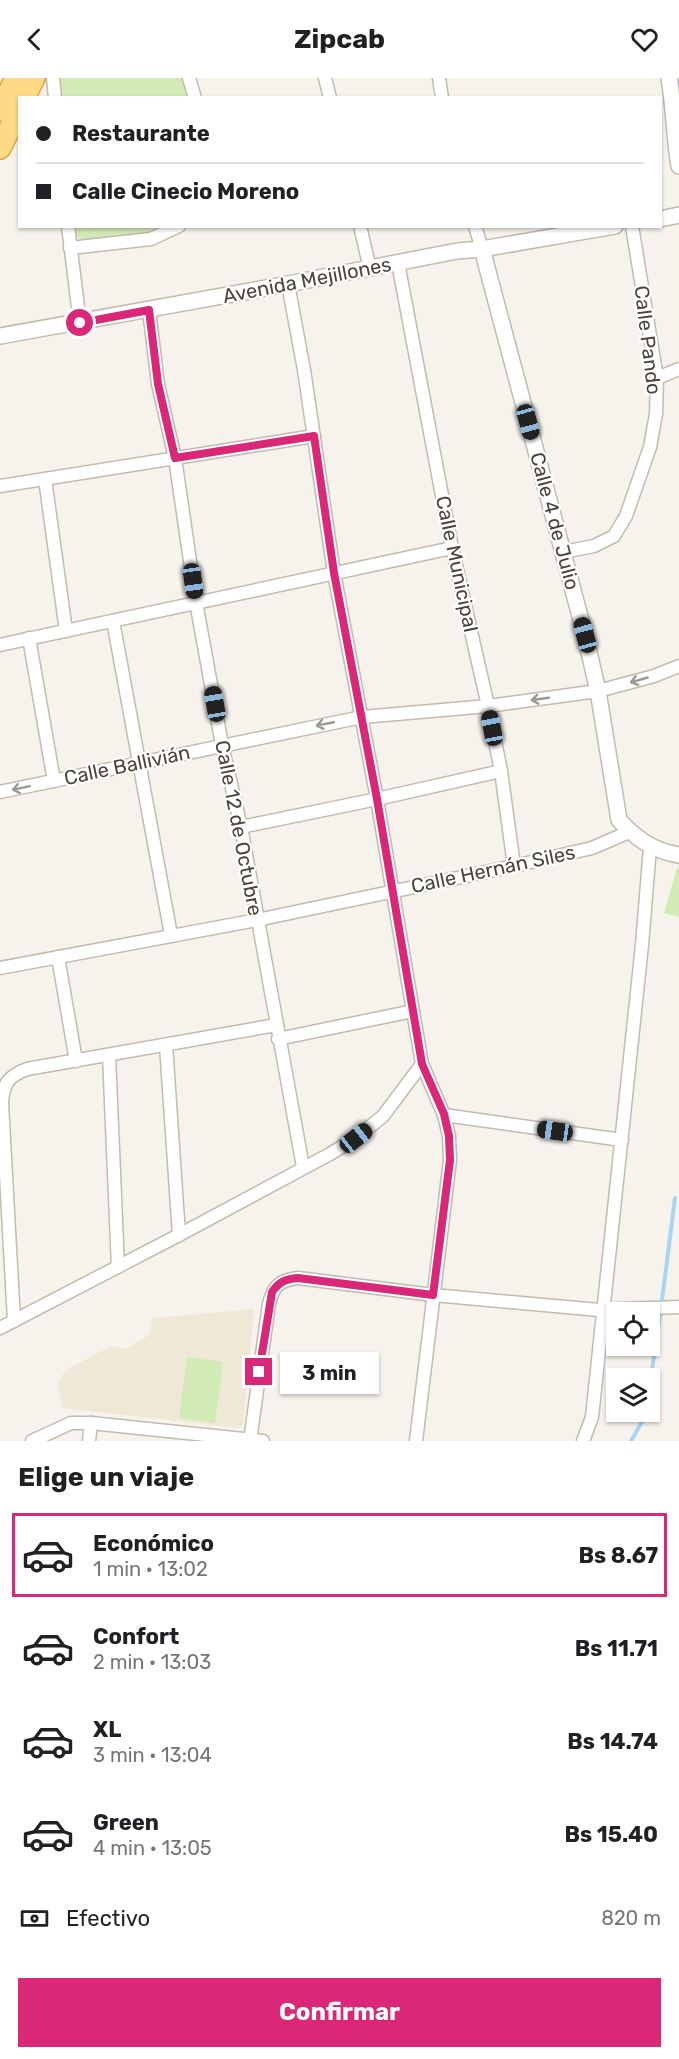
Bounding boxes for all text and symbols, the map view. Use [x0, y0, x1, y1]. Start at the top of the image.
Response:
icon: back [18, 23, 51, 56]
text: Zipcab [294, 23, 385, 55]
icon: heart [628, 23, 661, 56]
text: Restaurante [72, 120, 210, 147]
text: Calle Cinecio Moreno [72, 178, 299, 205]
street label: Avenida Mejillones [221, 252, 393, 308]
street label: Calle Pando [629, 284, 667, 396]
route start [66, 309, 93, 336]
car [515, 402, 541, 442]
street label: Calle 4 de Julio [525, 450, 585, 592]
street label: Calle Municipal [431, 494, 483, 634]
car [182, 562, 204, 600]
car [572, 615, 598, 655]
one-way arrow [630, 675, 649, 686]
car [203, 685, 227, 723]
one-way arrow [530, 694, 550, 705]
car [480, 709, 504, 747]
one-way arrow [316, 719, 336, 730]
street label: Calle 12 de Octubre [210, 738, 268, 918]
street label: Calle Ballivián [62, 740, 192, 790]
one-way arrow [12, 783, 31, 794]
street label: Calle Hernán Siles [409, 840, 577, 898]
car [336, 1120, 376, 1156]
car [536, 1120, 574, 1142]
map controls [606, 1302, 660, 1422]
button: locate [606, 1302, 660, 1356]
callout: 3 min [280, 1351, 379, 1393]
route end [245, 1358, 272, 1385]
text: 3 min [302, 1361, 357, 1385]
button: layers [606, 1368, 660, 1422]
text: Elige un viaje [18, 1461, 194, 1493]
icon: car [21, 1528, 75, 1582]
text: Económico [93, 1530, 214, 1557]
text: Bs 8.67 [579, 1542, 658, 1569]
text: 1 min · 13:02 [93, 1557, 208, 1581]
icon: car [21, 1621, 75, 1675]
text: Confort [93, 1623, 179, 1650]
text: Bs 11.71 [575, 1635, 658, 1662]
text: 2 min · 13:03 [93, 1650, 211, 1674]
icon: car [21, 1714, 75, 1768]
text: XL [93, 1716, 121, 1743]
text: Bs 14.74 [567, 1728, 658, 1755]
text: 3 min · 13:04 [93, 1743, 212, 1767]
icon: car [21, 1807, 75, 1861]
text: Green [93, 1809, 159, 1836]
text: Bs 15.40 [565, 1821, 658, 1848]
text: 4 min · 13:05 [93, 1836, 212, 1860]
icon: cash [18, 1902, 51, 1935]
text: Efectivo [66, 1905, 150, 1932]
text: 820 m [601, 1906, 661, 1930]
button: Confirmar [18, 1978, 661, 2047]

